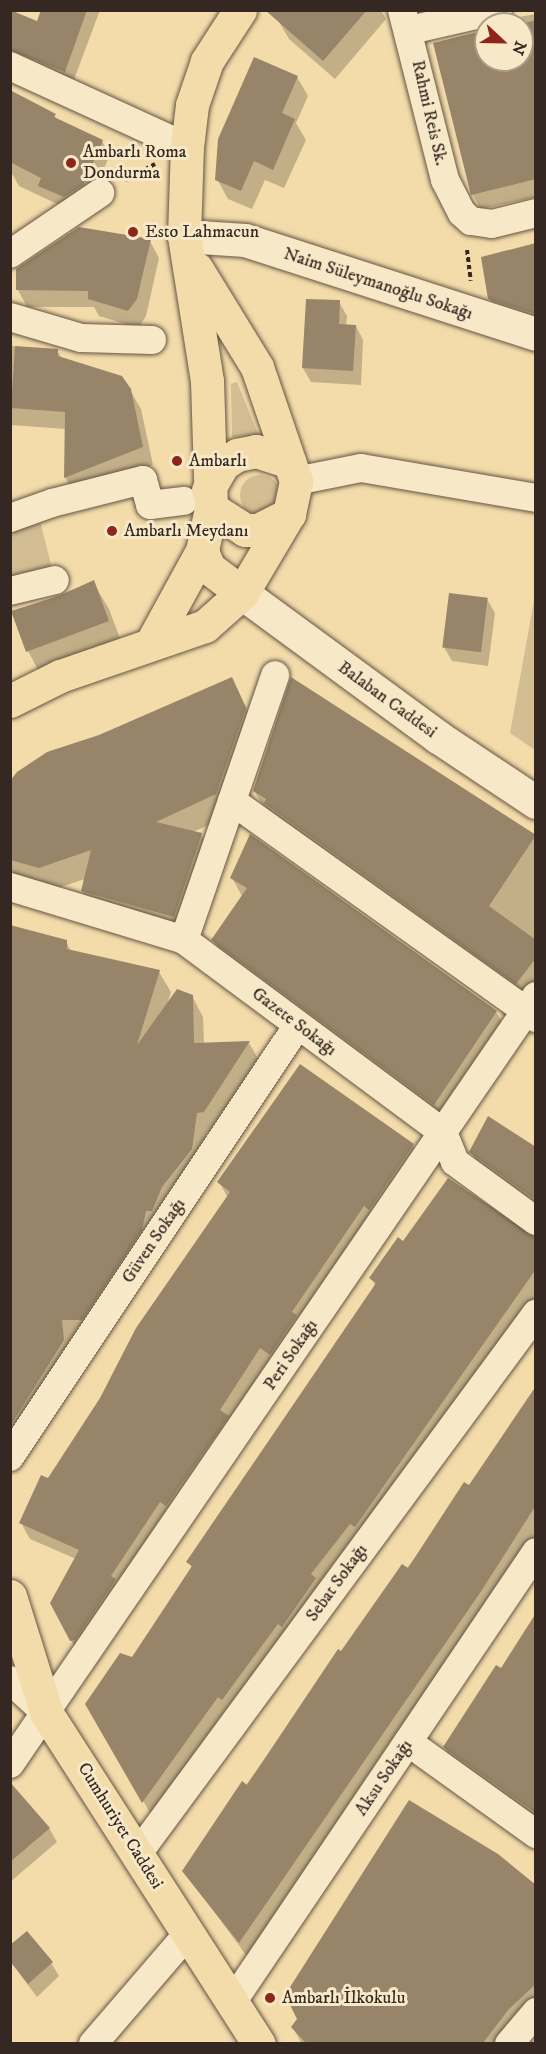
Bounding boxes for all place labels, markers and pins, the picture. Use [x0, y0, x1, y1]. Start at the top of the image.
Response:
place label: Ambarlı Roma Dondurma [83, 142, 186, 184]
marker: Ambarlı Roma Dondurma [64, 156, 78, 170]
place label: Esto Lahmacun [145, 221, 259, 243]
marker: Esto Lahmacun [126, 225, 140, 239]
place label: Ambarlı [189, 450, 247, 472]
marker: Ambarlı [170, 454, 184, 468]
place label: Ambarlı Meydanı [124, 520, 248, 542]
marker: Ambarlı Meydanı [105, 524, 119, 538]
place label: Ambarlı İlkokulu [282, 1987, 405, 2009]
marker: Ambarlı İlkokulu [263, 1991, 277, 2005]

